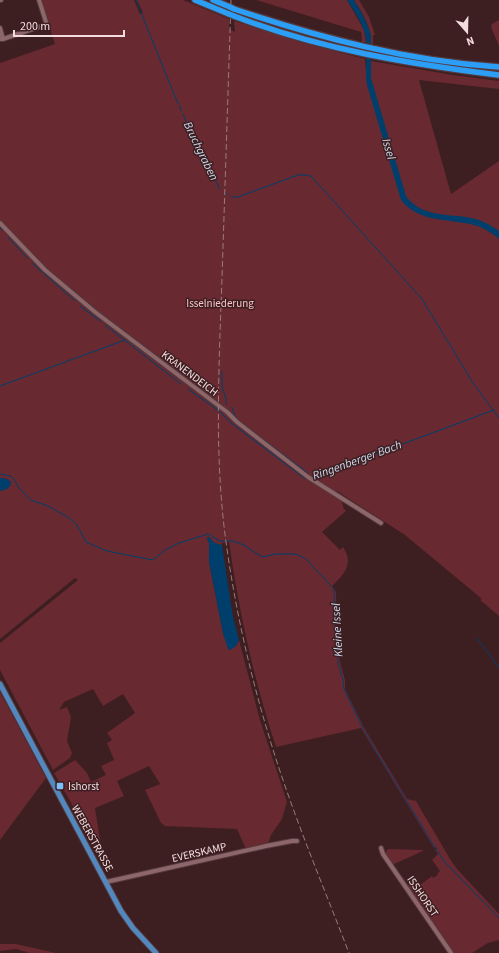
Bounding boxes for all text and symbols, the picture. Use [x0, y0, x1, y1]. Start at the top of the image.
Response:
scale bar [14, 12, 124, 38]
north arrow [447, 12, 487, 52]
text: 200 m [20, 18, 50, 35]
text: N [464, 33, 476, 49]
water label: Bruchgraben [179, 119, 222, 184]
water label: Issel [377, 137, 400, 162]
park label: Isselniederung [186, 296, 254, 311]
street label: KRANENDEICH [158, 347, 221, 400]
water label: Ringenberger Bach [310, 436, 404, 484]
water label: Kleine Issel [328, 603, 347, 657]
place label: Ishorst [68, 779, 100, 794]
marker: Ishorst [55, 781, 65, 791]
street label: WEBERSTRASSE [68, 802, 117, 874]
street label: EVERSKAMP [170, 839, 228, 866]
street label: ISSHORST [403, 873, 442, 920]

